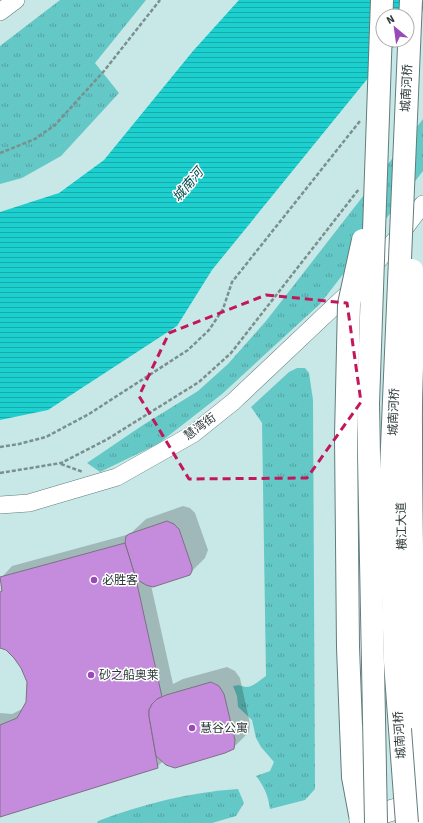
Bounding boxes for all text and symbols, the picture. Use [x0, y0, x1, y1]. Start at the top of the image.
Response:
north arrow [375, 8, 415, 48]
text: N [384, 11, 397, 28]
street label: 城南河桥 [397, 64, 417, 112]
water label: 城南河 [169, 162, 209, 206]
street label: 城南河桥 [385, 388, 403, 436]
street label: 慧湾街 [180, 410, 220, 444]
street label: 横江大道 [393, 502, 411, 550]
place label: 必胜客 [102, 572, 138, 589]
marker: 必胜客 [89, 575, 99, 585]
place label: 砂之船奥莱 [99, 667, 159, 684]
marker: 砂之船奥莱 [86, 670, 96, 680]
street label: 城南河桥 [390, 710, 410, 760]
place label: 慧谷公寓 [200, 720, 248, 737]
marker: 慧谷公寓 [187, 723, 197, 733]

